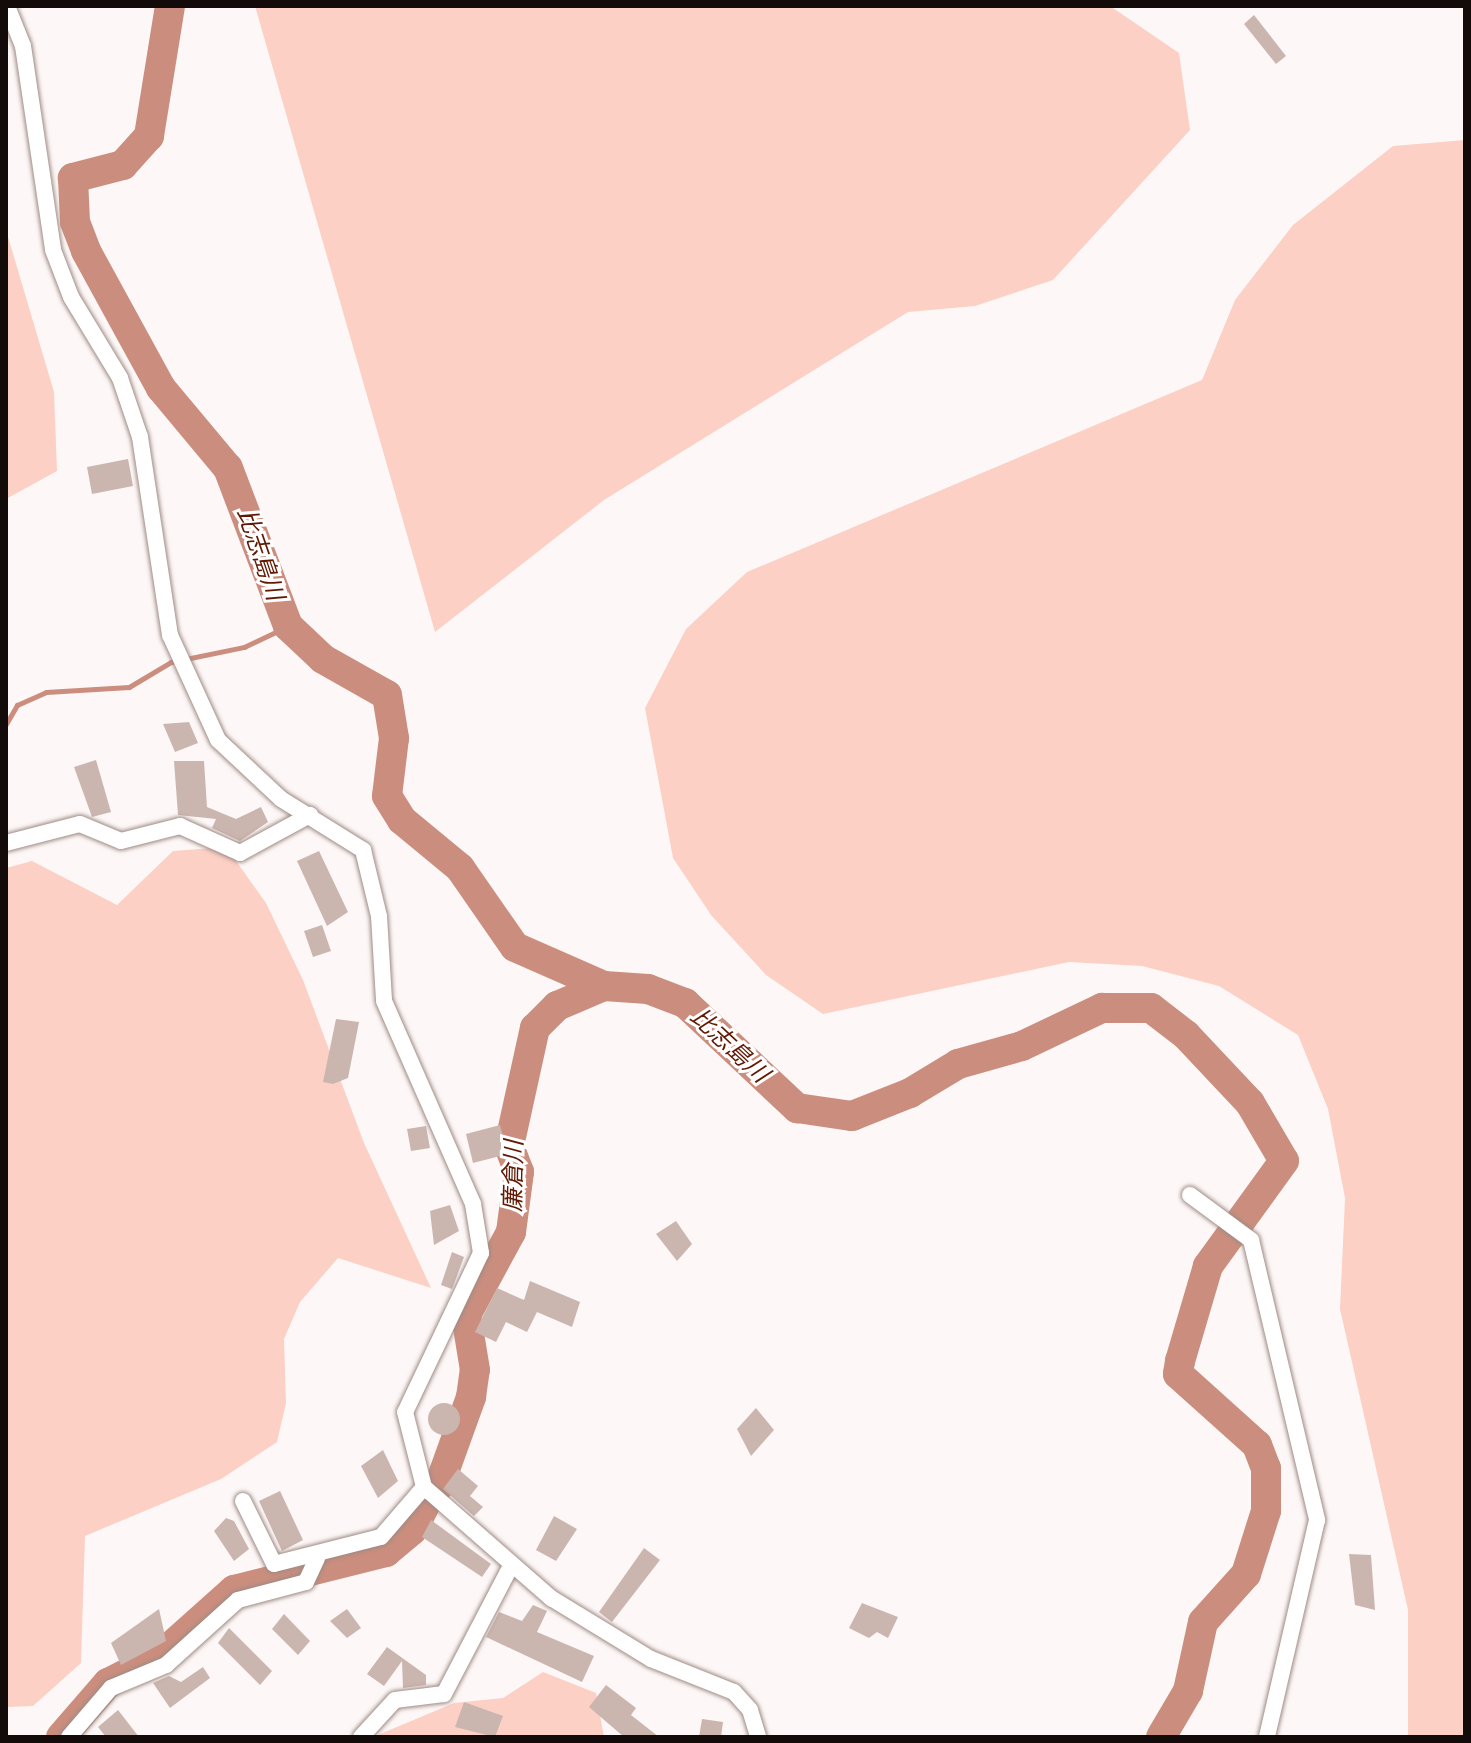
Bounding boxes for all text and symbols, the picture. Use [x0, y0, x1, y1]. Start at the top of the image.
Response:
water label: 比志島川 [232, 504, 290, 604]
water label: 比志島川 [685, 1002, 775, 1088]
water label: 廉倉川 [498, 1140, 528, 1212]

